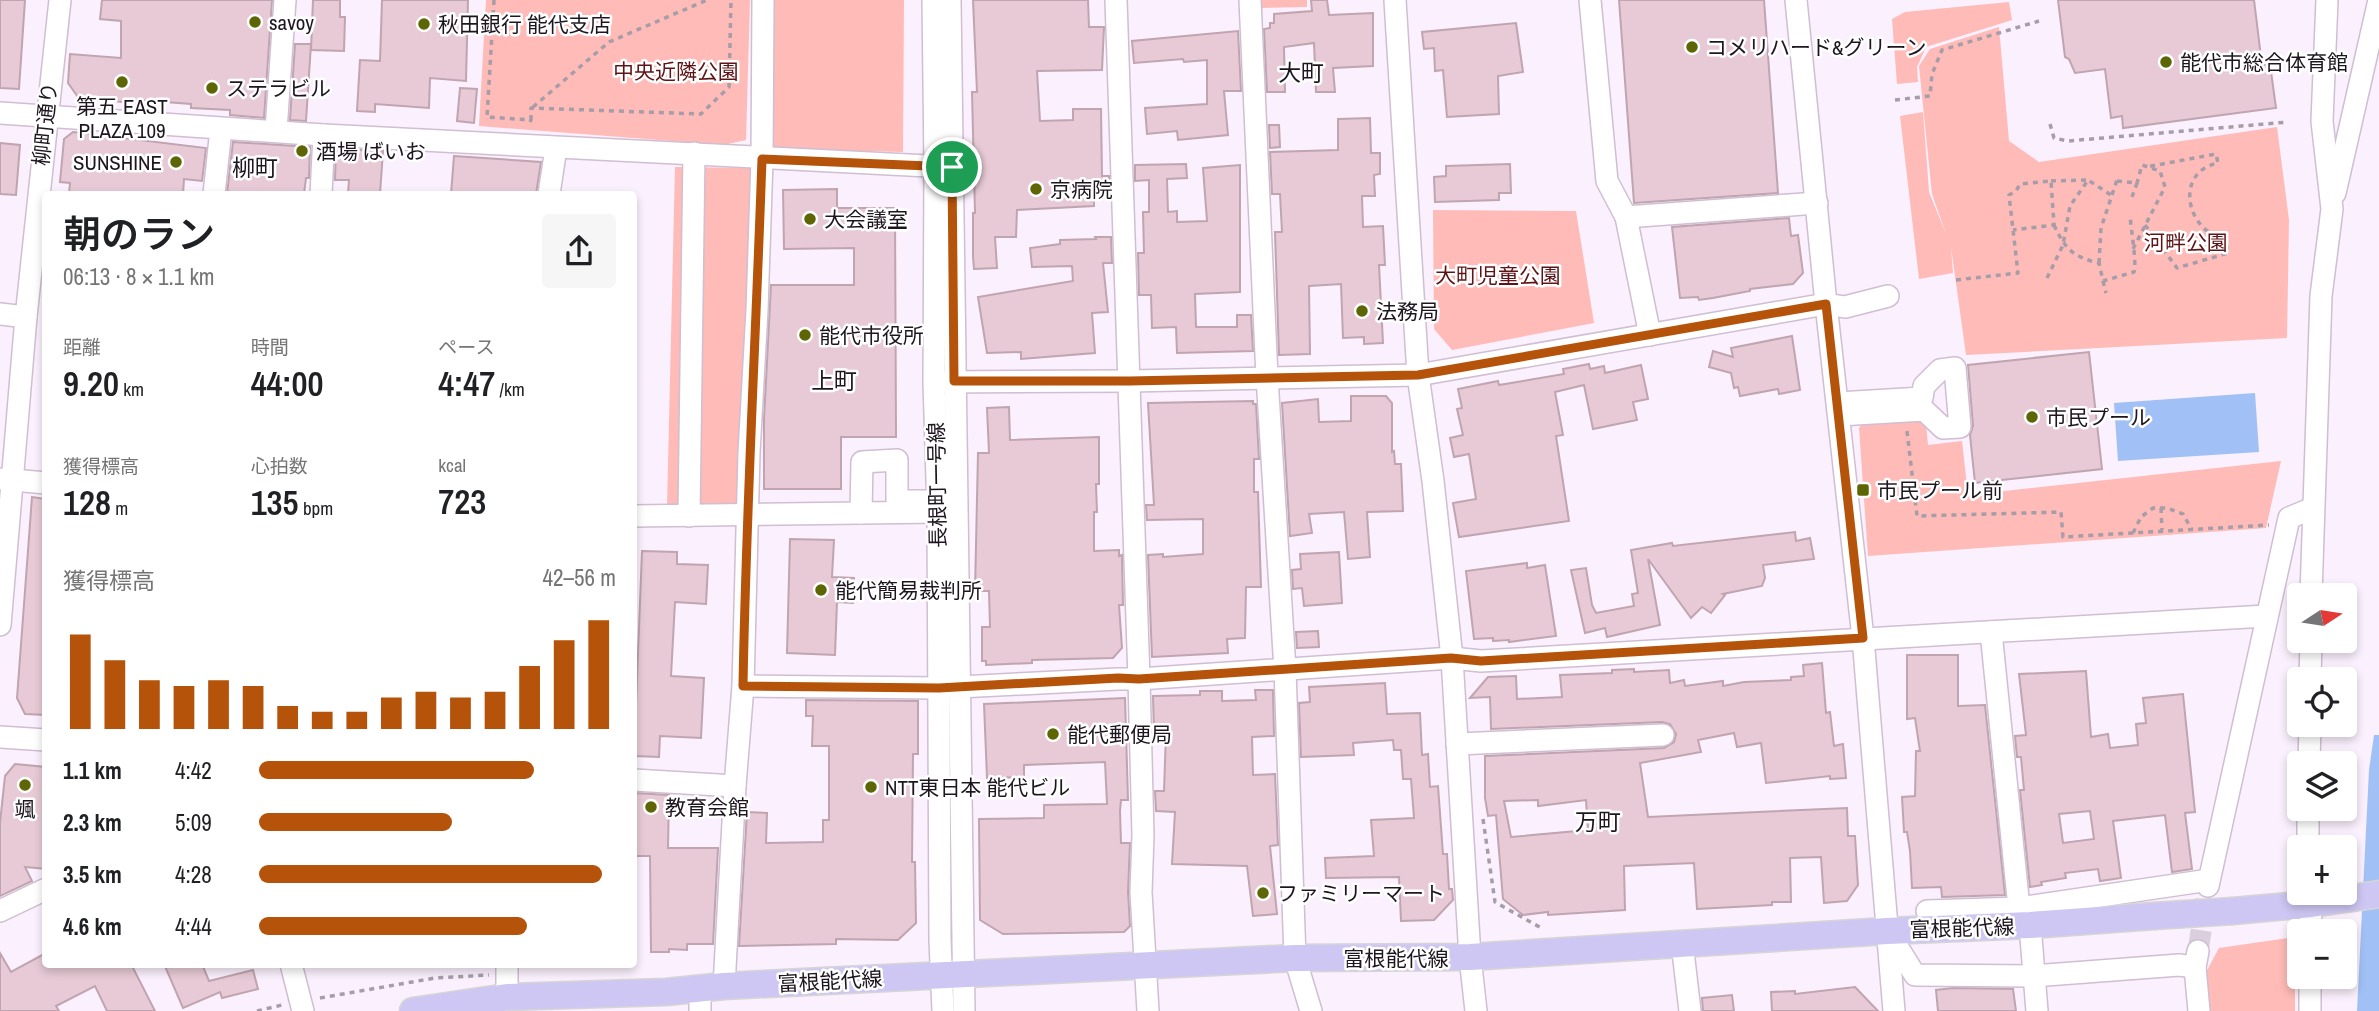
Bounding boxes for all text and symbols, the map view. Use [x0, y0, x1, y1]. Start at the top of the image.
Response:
place label: savoy [269, 8, 314, 37]
place label: 秋田銀行 能代支店 [438, 10, 611, 39]
marker: savoy [247, 14, 263, 30]
marker: 秋田銀行 能代支店 [416, 16, 432, 32]
place label: コメリハード&グリーン [1706, 33, 1926, 62]
marker: コメリハード&グリーン [1684, 39, 1700, 55]
place label: 能代市総合体育館 [2180, 48, 2348, 77]
marker: 能代市総合体育館 [2158, 54, 2174, 70]
park label: 中央近隣公園 [613, 57, 739, 86]
district label: 大町 [1278, 57, 1324, 88]
marker: 第五 EAST PLAZA 109 [114, 74, 130, 90]
place label: ステラビル [226, 74, 331, 103]
marker: ステラビル [204, 80, 220, 96]
street label: 柳町通り [26, 81, 64, 167]
place label: 第五 EAST PLAZA 109 [76, 92, 168, 145]
place label: 酒場 ばいお [316, 137, 426, 166]
pin [922, 137, 982, 197]
marker: 酒場 ばいお [294, 143, 310, 159]
place label: SUNSHINE [73, 148, 162, 177]
icon: arrive [933, 148, 971, 186]
district label: 柳町 [232, 152, 278, 183]
marker: SUNSHINE [168, 154, 184, 170]
place label: 京病院 [1050, 175, 1113, 204]
marker: 京病院 [1028, 181, 1044, 197]
place label: 大会議室 [824, 205, 908, 234]
text: 朝のラン [63, 209, 215, 260]
marker: 大会議室 [802, 211, 818, 227]
button: share [542, 214, 616, 288]
park label: 河畔公園 [2144, 228, 2228, 257]
text: 06:13 · 8 × 1.1 km [63, 261, 215, 292]
park label: 大町児童公園 [1435, 261, 1561, 290]
place label: 法務局 [1376, 297, 1439, 326]
marker: 法務局 [1354, 303, 1370, 319]
place label: 能代市役所 [819, 321, 924, 350]
marker: 能代市役所 [797, 327, 813, 343]
text: 距離 [63, 334, 101, 360]
text: 時間 [251, 334, 289, 360]
text: ペース [438, 334, 494, 360]
text: 9.20 [63, 360, 119, 407]
text: 44:00 [251, 360, 324, 407]
text: 4:47 [438, 360, 495, 407]
district label: 上町 [811, 365, 857, 396]
text: km [119, 376, 144, 402]
text: /km [495, 376, 525, 402]
place label: 市民プール [2046, 403, 2151, 432]
marker: 市民プール [2024, 409, 2040, 425]
street label: 長根町一号線 [921, 422, 953, 548]
text: kcal [438, 452, 466, 478]
text: 獲得標高 [63, 453, 139, 479]
text: 心拍数 [251, 453, 308, 479]
place label: 市民プール前 [1877, 476, 2003, 505]
text: 723 [438, 478, 486, 525]
text: 128 [63, 479, 111, 526]
text: 135 [251, 479, 299, 526]
marker: 市民プール前 [1855, 482, 1871, 498]
text: m [111, 495, 128, 521]
text: bpm [299, 495, 333, 521]
text: 42–56 m [543, 562, 616, 593]
text: 獲得標高 [63, 565, 155, 596]
place label: 能代簡易裁判所 [835, 576, 982, 605]
marker: 能代簡易裁判所 [813, 582, 829, 598]
north arrow [2287, 583, 2357, 653]
map controls [2287, 583, 2357, 989]
button: locate [2287, 667, 2357, 737]
place label: 能代郵便局 [1067, 720, 1172, 749]
marker: 能代郵便局 [1045, 726, 1061, 742]
button: layers [2287, 751, 2357, 821]
text: 1.1 km [63, 755, 122, 786]
text: 4:42 [175, 755, 212, 786]
place label: NTT東日本 能代ビル [885, 773, 1070, 802]
marker: 颯 [17, 777, 33, 793]
marker: NTT東日本 能代ビル [863, 779, 879, 795]
place label: 教育会館 [665, 793, 749, 822]
place label: 颯 [15, 795, 36, 824]
marker: 教育会館 [643, 799, 659, 815]
district label: 万町 [1575, 806, 1621, 837]
text: 2.3 km [63, 807, 122, 838]
text: 5:09 [175, 807, 212, 838]
button: + [2287, 835, 2357, 905]
text: 3.5 km [63, 859, 122, 890]
text: 4:28 [175, 859, 212, 890]
place label: ファミリーマート [1277, 879, 1445, 908]
marker: ファミリーマート [1255, 885, 1271, 901]
text: 4.6 km [63, 911, 122, 942]
text: 4:44 [175, 911, 212, 942]
street label: 富根能代線 [1909, 912, 2015, 944]
button: − [2287, 919, 2357, 989]
street label: 富根能代線 [1344, 944, 1449, 973]
street label: 富根能代線 [777, 964, 883, 998]

